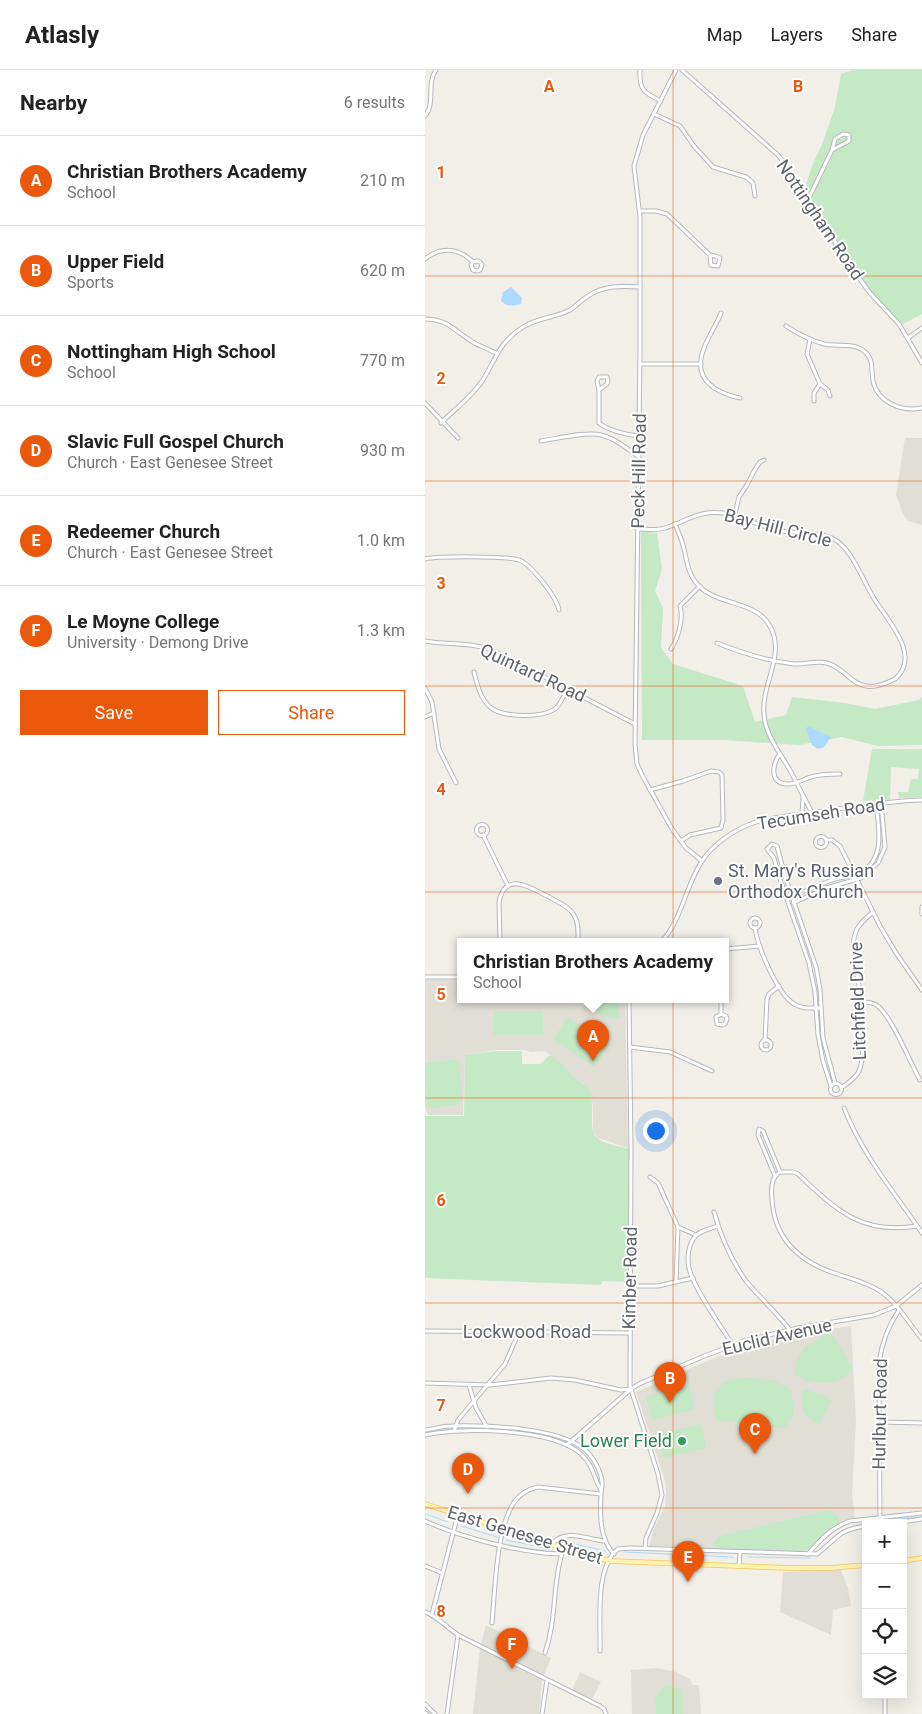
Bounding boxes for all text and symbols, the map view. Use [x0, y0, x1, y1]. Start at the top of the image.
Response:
text: Atlasly [25, 21, 99, 49]
text: Map [707, 24, 742, 45]
text: Layers [770, 24, 823, 45]
text: Share [851, 24, 897, 45]
text: A [544, 77, 555, 96]
text: B [793, 77, 803, 96]
text: Nearby [20, 91, 87, 115]
text: 6 results [344, 93, 405, 112]
street label: Nottingham Road [772, 156, 868, 284]
text: Christian Brothers Academy [67, 160, 307, 183]
text: 1 [436, 163, 446, 182]
text: A [31, 171, 41, 190]
text: 210 m [360, 171, 405, 190]
text: School [67, 183, 116, 202]
text: Upper Field [67, 250, 164, 273]
text: B [31, 261, 41, 280]
text: 620 m [360, 261, 405, 280]
text: Sports [67, 273, 114, 292]
text: Nottingham High School [67, 340, 276, 363]
text: C [31, 351, 41, 370]
text: 770 m [360, 351, 405, 370]
text: School [67, 363, 116, 382]
text: 2 [436, 369, 446, 388]
street label: Peck Hill Road [627, 413, 650, 529]
text: Slavic Full Gospel Church [67, 430, 284, 453]
text: D [31, 441, 41, 460]
text: 930 m [360, 441, 405, 460]
text: Church · East Genesee Street [67, 453, 273, 472]
street label: Bay Hill Circle [722, 504, 834, 551]
text: Redeemer Church [67, 520, 220, 543]
text: E [32, 531, 41, 550]
text: 1.0 km [357, 531, 405, 550]
text: Church · East Genesee Street [67, 543, 273, 562]
text: 3 [436, 574, 446, 593]
text: Le Moyne College [67, 610, 219, 633]
text: F [32, 621, 40, 640]
text: 1.3 km [357, 621, 405, 640]
text: University · Demong Drive [67, 633, 249, 652]
street label: Quintard Road [477, 639, 589, 706]
button: Save [20, 690, 208, 735]
button: Share [218, 690, 405, 735]
text: 4 [436, 780, 446, 799]
street label: Tecumseh Road [756, 793, 886, 834]
place label: St. Mary's Russian Orthodox Church [728, 860, 874, 902]
marker: St. Mary's Russian Orthodox Church [712, 875, 724, 887]
popup [457, 938, 729, 1003]
street label: Litchfield Drive [845, 942, 870, 1060]
text: Christian Brothers Academy [473, 950, 713, 973]
text: School [473, 973, 522, 992]
text: 5 [436, 985, 446, 1004]
pin: A [577, 1020, 609, 1061]
your location [643, 1118, 669, 1144]
text: 6 [436, 1191, 446, 1210]
street label: Kimber Road [618, 1226, 641, 1330]
street label: Euclid Avenue [720, 1314, 834, 1359]
street label: Lockwood Road [463, 1321, 591, 1342]
street label: Hurlburt Road [868, 1358, 891, 1470]
pin: B [654, 1362, 686, 1403]
text: 7 [436, 1396, 446, 1415]
pin: C [739, 1413, 771, 1454]
place label: Lower Field [580, 1430, 672, 1451]
marker: Lower Field [676, 1435, 688, 1447]
pin: D [452, 1453, 484, 1494]
street label: East Genesee Street [445, 1501, 605, 1568]
map controls [862, 1519, 907, 1699]
button: + [862, 1519, 907, 1564]
pin: E [672, 1541, 704, 1582]
button: − [862, 1564, 907, 1609]
text: 8 [436, 1602, 446, 1621]
button: locate [862, 1609, 907, 1654]
pin: F [496, 1628, 528, 1669]
button: layers [862, 1654, 907, 1699]

